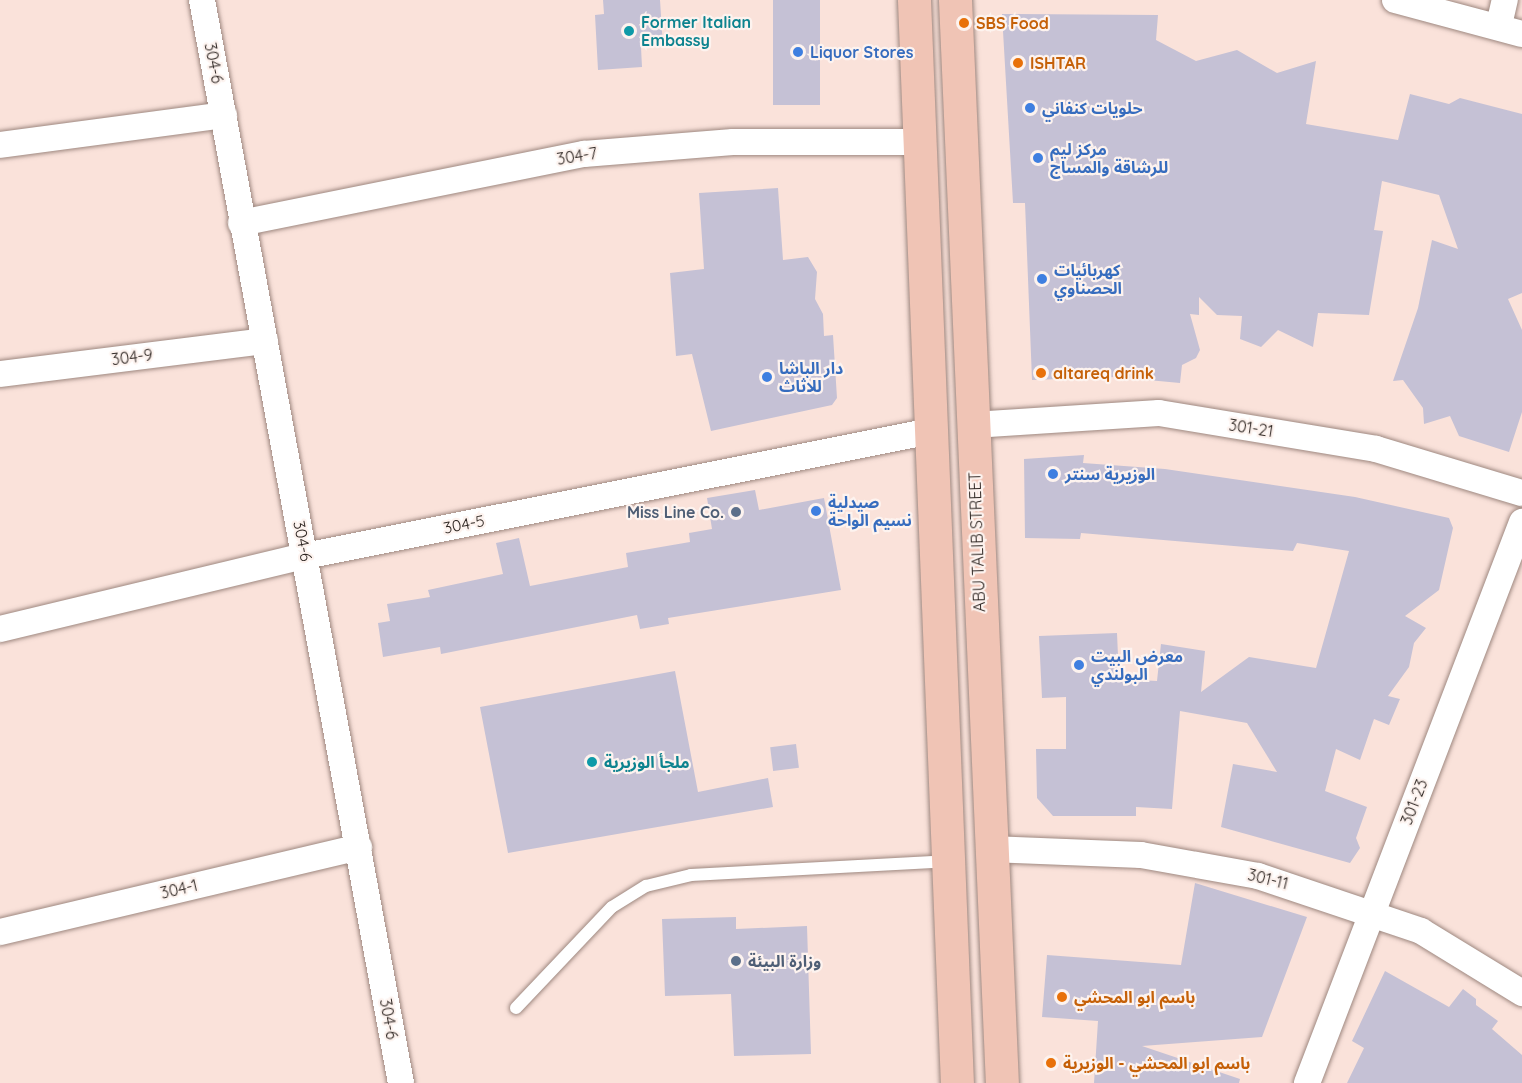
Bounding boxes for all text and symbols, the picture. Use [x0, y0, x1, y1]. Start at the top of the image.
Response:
place label: Former Italian Embassy [641, 12, 751, 50]
place label: SBS Food [976, 13, 1049, 33]
marker: SBS Food [957, 16, 971, 30]
marker: Former Italian Embassy [622, 24, 636, 38]
street label: 304-6 [201, 41, 227, 85]
place label: Liquor Stores [810, 42, 913, 62]
marker: Liquor Stores [791, 45, 805, 59]
place label: ISHTAR [1030, 53, 1086, 73]
marker: ISHTAR [1011, 56, 1025, 70]
place label: حلويات كنفاني [1042, 98, 1142, 118]
marker: حلويات كنفاني [1023, 101, 1037, 115]
place label: مركز ليم للرشاقة والمساج [1050, 139, 1168, 177]
street label: 304-7 [555, 143, 599, 169]
marker: مركز ليم للرشاقة والمساج [1031, 151, 1045, 165]
place label: كهربائيات الحصناوي [1054, 260, 1122, 298]
marker: كهربائيات الحصناوي [1035, 272, 1049, 286]
street label: 304-9 [110, 345, 154, 369]
place label: دار الباشا للاثاث [779, 358, 843, 396]
place label: altareq drink [1053, 363, 1154, 383]
marker: altareq drink [1034, 366, 1048, 380]
marker: دار الباشا للاثاث [760, 370, 774, 384]
street label: 301-21 [1227, 415, 1275, 441]
place label: الوزيرية سنتر [1065, 464, 1155, 484]
marker: الوزيرية سنتر [1046, 467, 1060, 481]
street label: ABU TALIB STREET [965, 472, 989, 612]
place label: صيدلية نسيم الواحة [828, 492, 912, 530]
place label: Miss Line Co. [627, 502, 724, 522]
marker: صيدلية نسيم الواحة [809, 504, 823, 518]
marker: Miss Line Co. [729, 505, 743, 519]
street label: 304-5 [442, 511, 486, 537]
street label: 304-6 [290, 519, 316, 563]
place label: معرض البيت البولندي [1091, 646, 1183, 684]
marker: معرض البيت البولندي [1072, 658, 1086, 672]
place label: ملجأ الوزيرية [604, 752, 689, 772]
marker: ملجأ الوزيرية [585, 755, 599, 769]
street label: 301-23 [1397, 776, 1431, 828]
street label: 301-11 [1246, 865, 1290, 893]
street label: 304-1 [158, 875, 200, 903]
place label: وزارة البيئة [748, 951, 821, 971]
marker: وزارة البيئة [729, 954, 743, 968]
place label: باسم ابو المحشي [1074, 987, 1195, 1007]
marker: باسم ابو المحشي [1055, 990, 1069, 1004]
street label: 304-6 [376, 997, 402, 1041]
place label: باسم ابو المحشي - الوزيرية [1063, 1053, 1250, 1073]
marker: باسم ابو المحشي - الوزيرية [1044, 1056, 1058, 1070]

